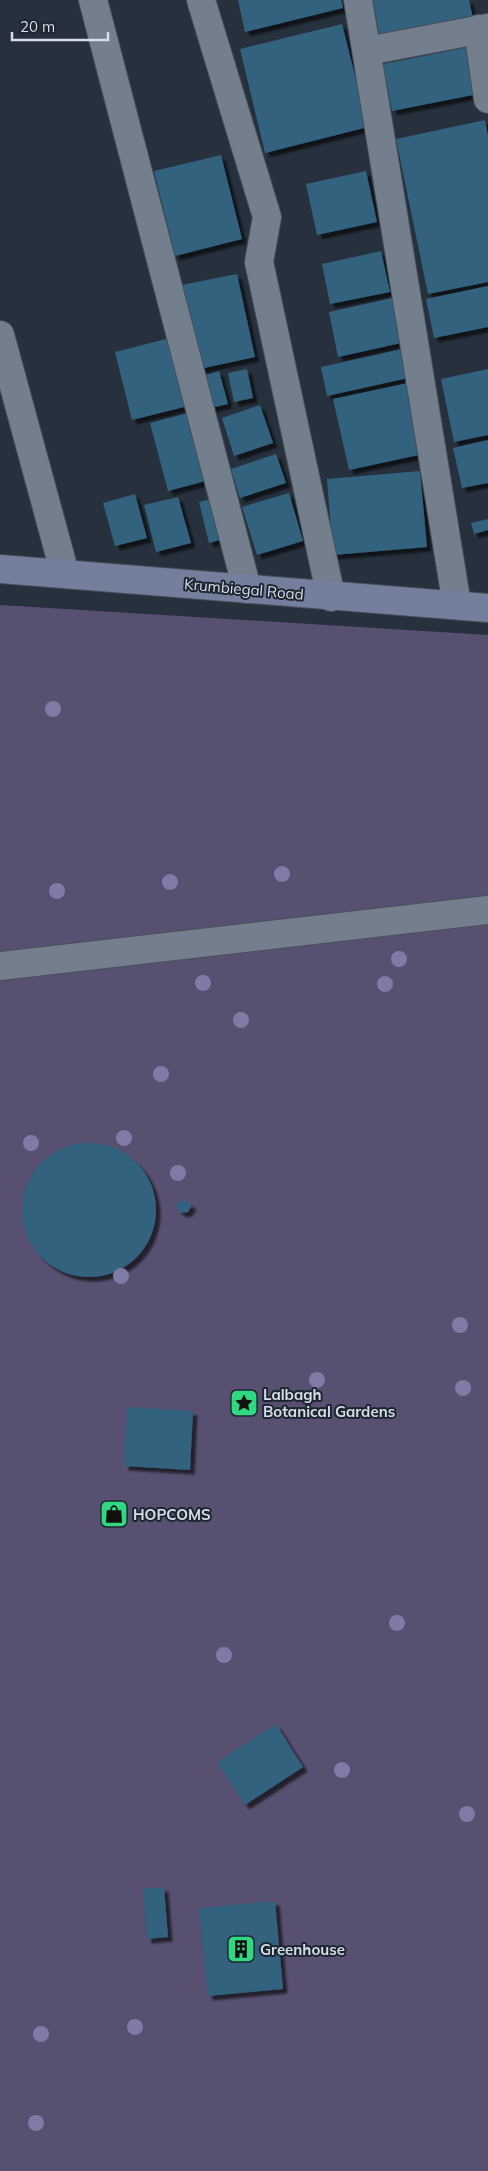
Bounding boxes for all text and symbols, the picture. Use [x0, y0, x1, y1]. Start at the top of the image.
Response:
scale bar [12, 10, 109, 42]
text: 20 m [20, 17, 55, 36]
street label: Krumbiegal Road [183, 574, 305, 604]
place label: Lalbagh Botanical Gardens [263, 1385, 395, 1421]
place icon: Lalbagh Botanical Gardens [229, 1388, 259, 1418]
shop icon: HOPCOMS [99, 1499, 129, 1529]
place label: HOPCOMS [133, 1505, 211, 1524]
building icon: Greenhouse [226, 1934, 256, 1964]
place label: Greenhouse [260, 1940, 345, 1959]

